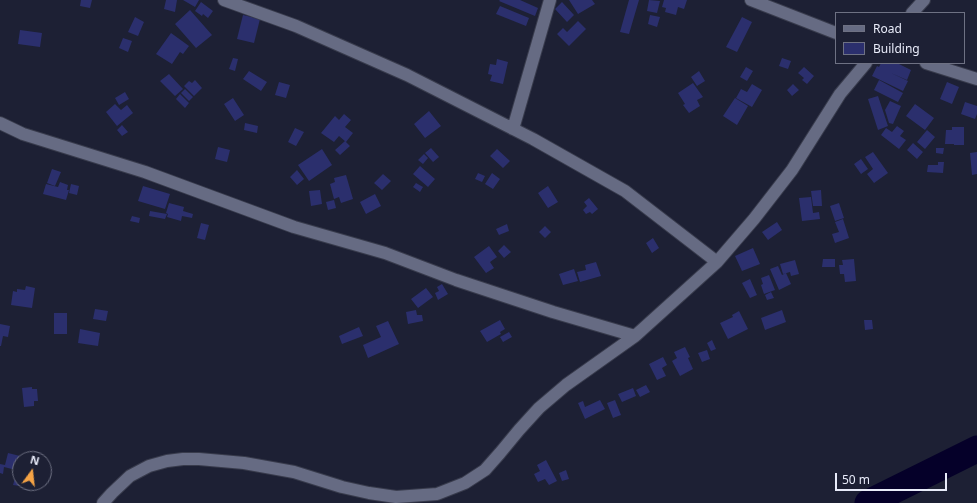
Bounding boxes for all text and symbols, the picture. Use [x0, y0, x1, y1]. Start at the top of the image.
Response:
legend [835, 12, 965, 64]
text: Road [873, 20, 902, 37]
text: Building [873, 40, 920, 57]
north arrow [12, 451, 52, 491]
text: N [29, 451, 41, 468]
scale bar [837, 465, 949, 491]
text: 50 m [842, 471, 870, 488]

